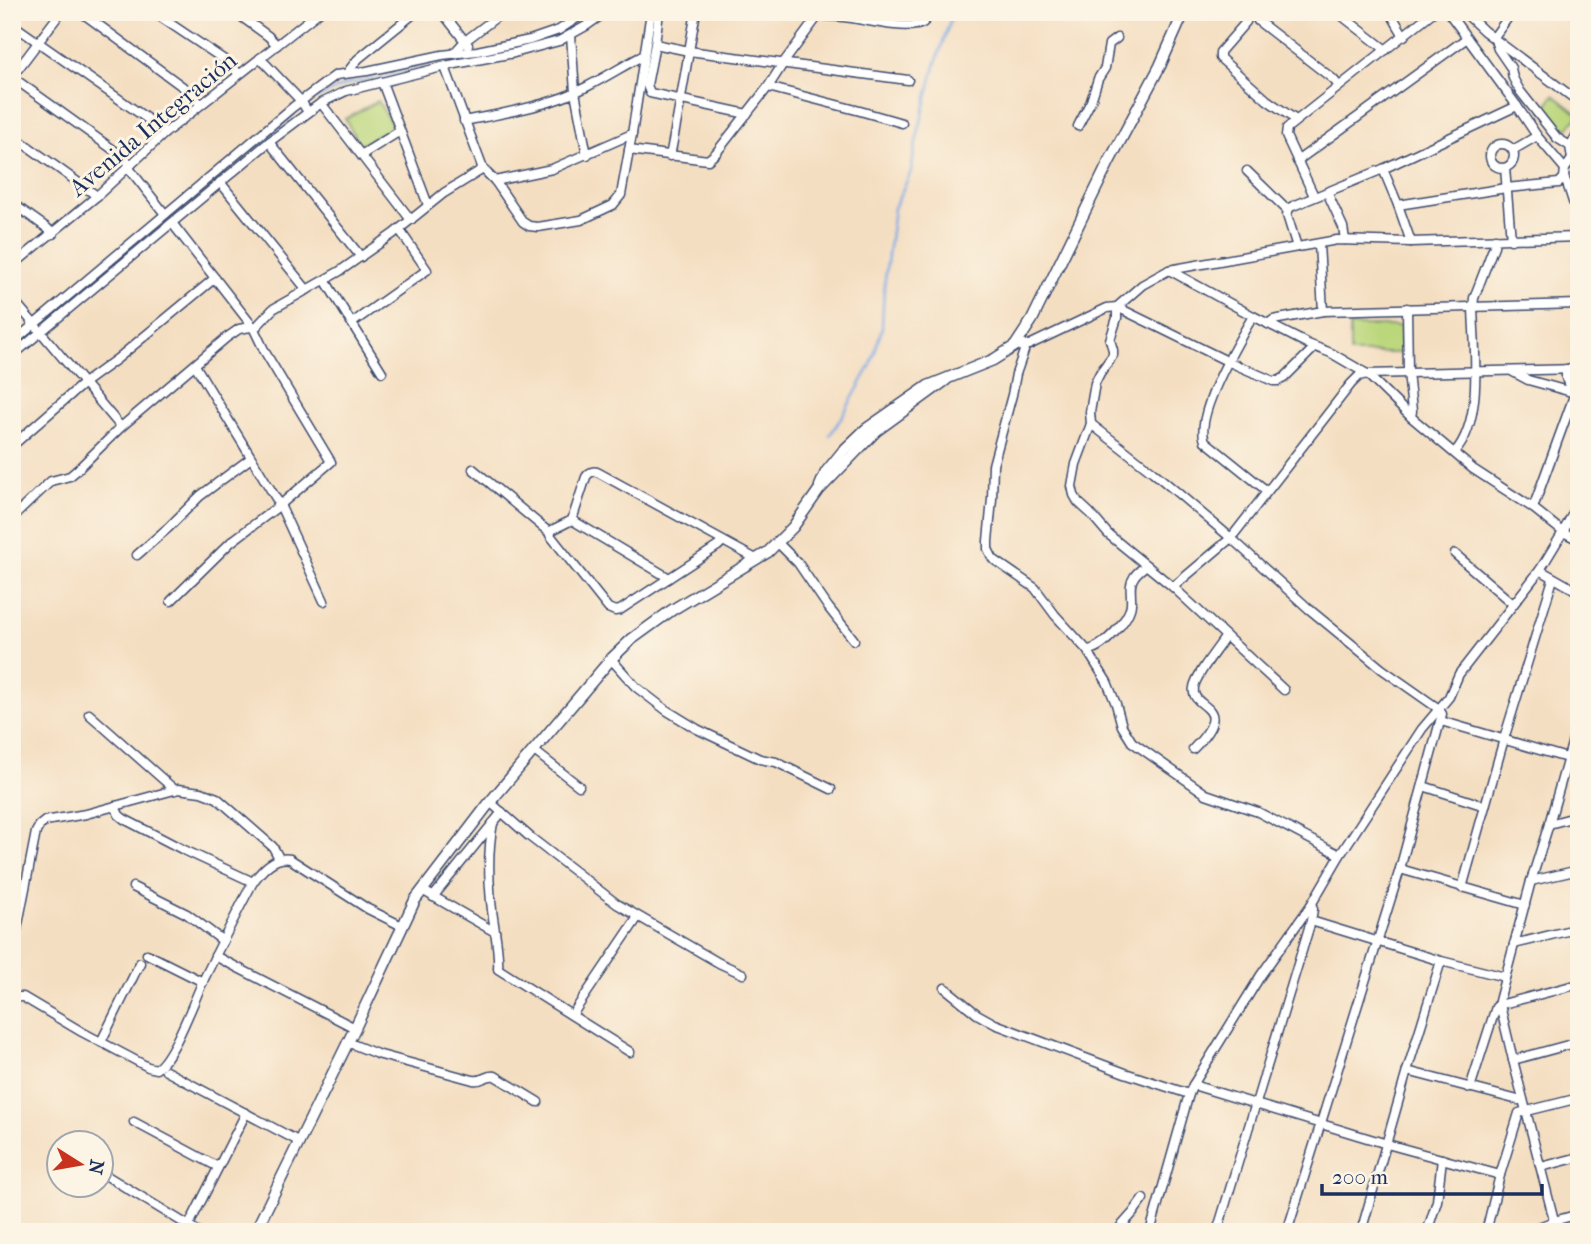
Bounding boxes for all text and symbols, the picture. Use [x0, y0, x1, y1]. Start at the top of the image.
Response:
street label: Avenida Integración [63, 46, 242, 203]
north arrow [46, 1128, 116, 1198]
scale bar [1322, 1153, 1542, 1197]
text: N [83, 1158, 108, 1177]
text: 200 m [1332, 1165, 1388, 1189]

